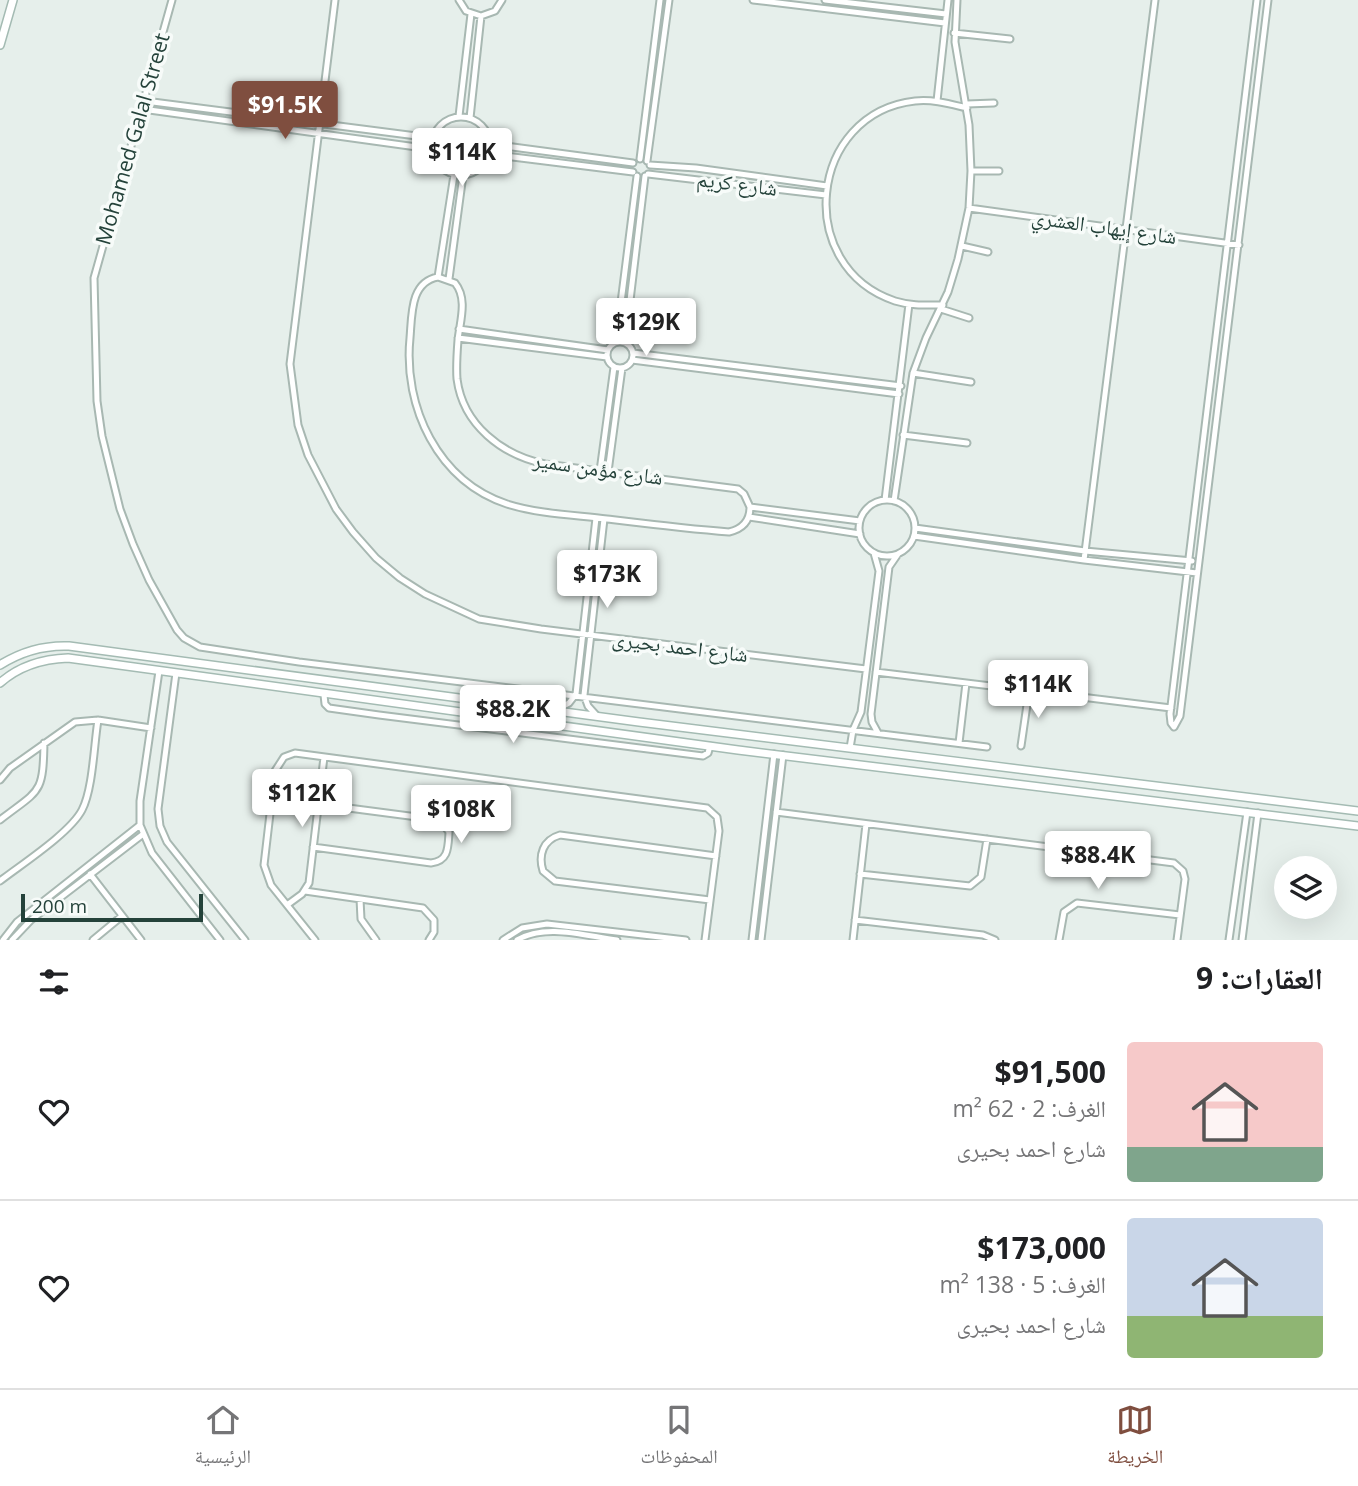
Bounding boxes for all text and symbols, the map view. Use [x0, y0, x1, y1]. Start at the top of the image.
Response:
street label: Mohamed Galal Street [88, 30, 176, 248]
pin: $91.5K [228, 82, 342, 141]
text: $91.5K [248, 88, 322, 120]
pin: $114K [413, 128, 511, 188]
text: $114K [428, 135, 496, 167]
street label: شارع كريم [695, 164, 779, 203]
street label: شارع إيهاب العشري [1029, 202, 1178, 253]
pin: $129K [597, 298, 695, 358]
text: $129K [612, 305, 680, 337]
street label: شارع مؤمن سمير [531, 445, 665, 491]
pin: $173K [558, 550, 656, 610]
text: $173K [573, 557, 641, 589]
street label: شارع احمد بحيرى [611, 624, 750, 668]
pin: $114K [989, 660, 1087, 720]
text: $114K [1004, 667, 1072, 699]
pin: $88.2K [456, 686, 570, 745]
text: $88.2K [476, 692, 550, 724]
pin: $112K [253, 770, 351, 829]
text: $112K [268, 776, 336, 808]
pin: $108K [412, 786, 510, 845]
text: $108K [427, 792, 495, 824]
pin: $88.4K [1041, 832, 1155, 891]
text: $88.4K [1061, 838, 1135, 870]
map controls [1274, 856, 1337, 919]
button: layers [1274, 856, 1337, 919]
scale bar [21, 891, 203, 923]
text: 200 m [32, 893, 87, 919]
text: العقارات: 9 [1196, 957, 1323, 998]
icon: filters [35, 963, 73, 1001]
text: $91,500 [995, 1051, 1106, 1092]
icon: home [1183, 1070, 1267, 1154]
text: الغرف: 2 · 62 m² [953, 1092, 1106, 1124]
icon: heart [35, 1093, 73, 1131]
text: شارع احمد بحيرى [956, 1132, 1106, 1164]
text: $173,000 [977, 1227, 1106, 1268]
icon: home [1183, 1246, 1267, 1330]
text: الغرف: 5 · 138 m² [939, 1268, 1106, 1300]
icon: heart [35, 1269, 73, 1307]
text: شارع احمد بحيرى [956, 1308, 1106, 1340]
tab: الرئيسية [195, 1401, 251, 1475]
tab: المحفوظات [641, 1401, 718, 1475]
tab: الخريطة [1107, 1401, 1163, 1475]

